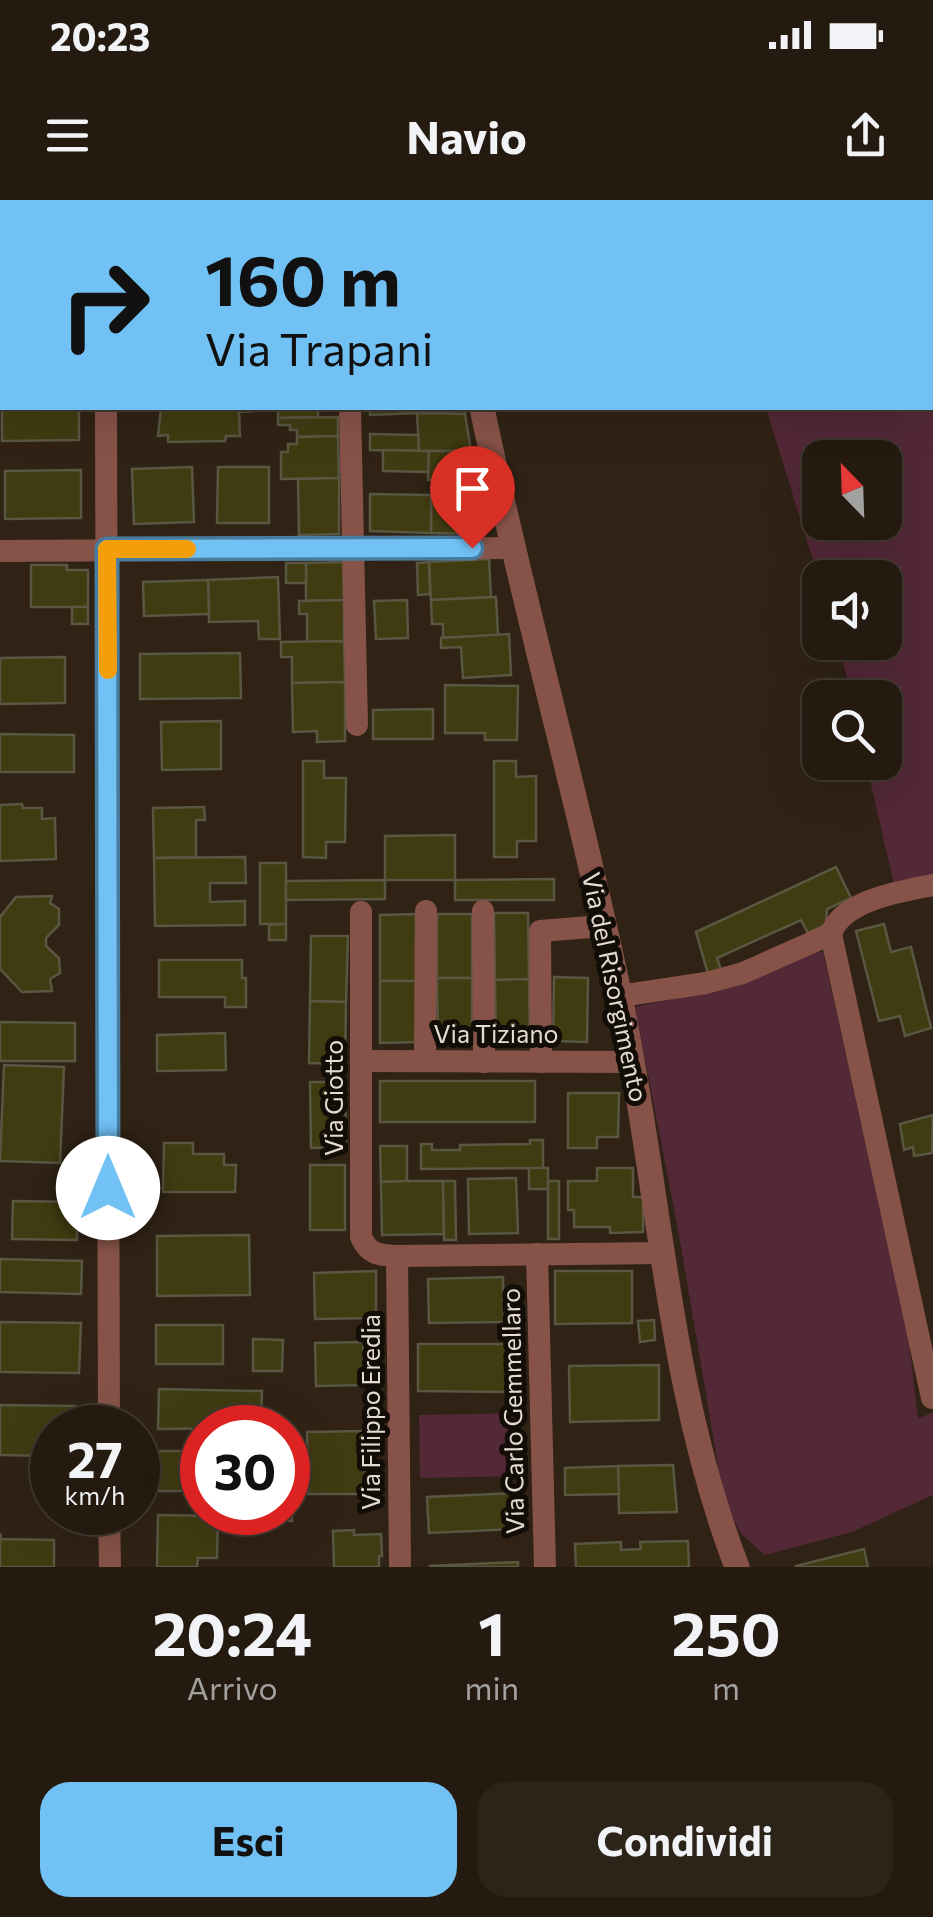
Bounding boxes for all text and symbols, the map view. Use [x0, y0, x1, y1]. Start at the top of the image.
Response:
text: 20:23 [50, 12, 150, 59]
icon: menu [40, 108, 95, 163]
text: Navio [406, 108, 527, 163]
icon: share [838, 108, 893, 163]
text: 160 m [205, 235, 401, 320]
icon: right [40, 240, 170, 370]
text: Via Trapani [205, 320, 433, 375]
north arrow [802, 440, 902, 540]
map controls [802, 440, 902, 780]
pin [430, 446, 515, 549]
icon: arrive [445, 461, 500, 516]
button: sound [802, 560, 902, 660]
button: search [802, 680, 902, 780]
street label: Via del Risorgimento [577, 869, 655, 1104]
street label: Via Tiziano [433, 1018, 559, 1048]
street label: Via Giotto [318, 1040, 348, 1156]
position arrow [56, 1136, 160, 1240]
street label: Via Carlo Gemmellaro [495, 1288, 529, 1534]
street label: Via Filippo Eredia [355, 1314, 385, 1510]
speed limit sign: 30 [180, 1405, 310, 1535]
text: 27 [67, 1427, 123, 1488]
text: km/h [65, 1480, 125, 1510]
text: 20:24 [152, 1595, 312, 1668]
text: 1 [478, 1595, 505, 1668]
text: 250 [672, 1595, 781, 1668]
text: Arrivo [187, 1667, 278, 1707]
text: min [465, 1667, 519, 1707]
text: m [712, 1667, 740, 1707]
button: Esci [40, 1782, 457, 1897]
button: Condividi [477, 1782, 893, 1897]

